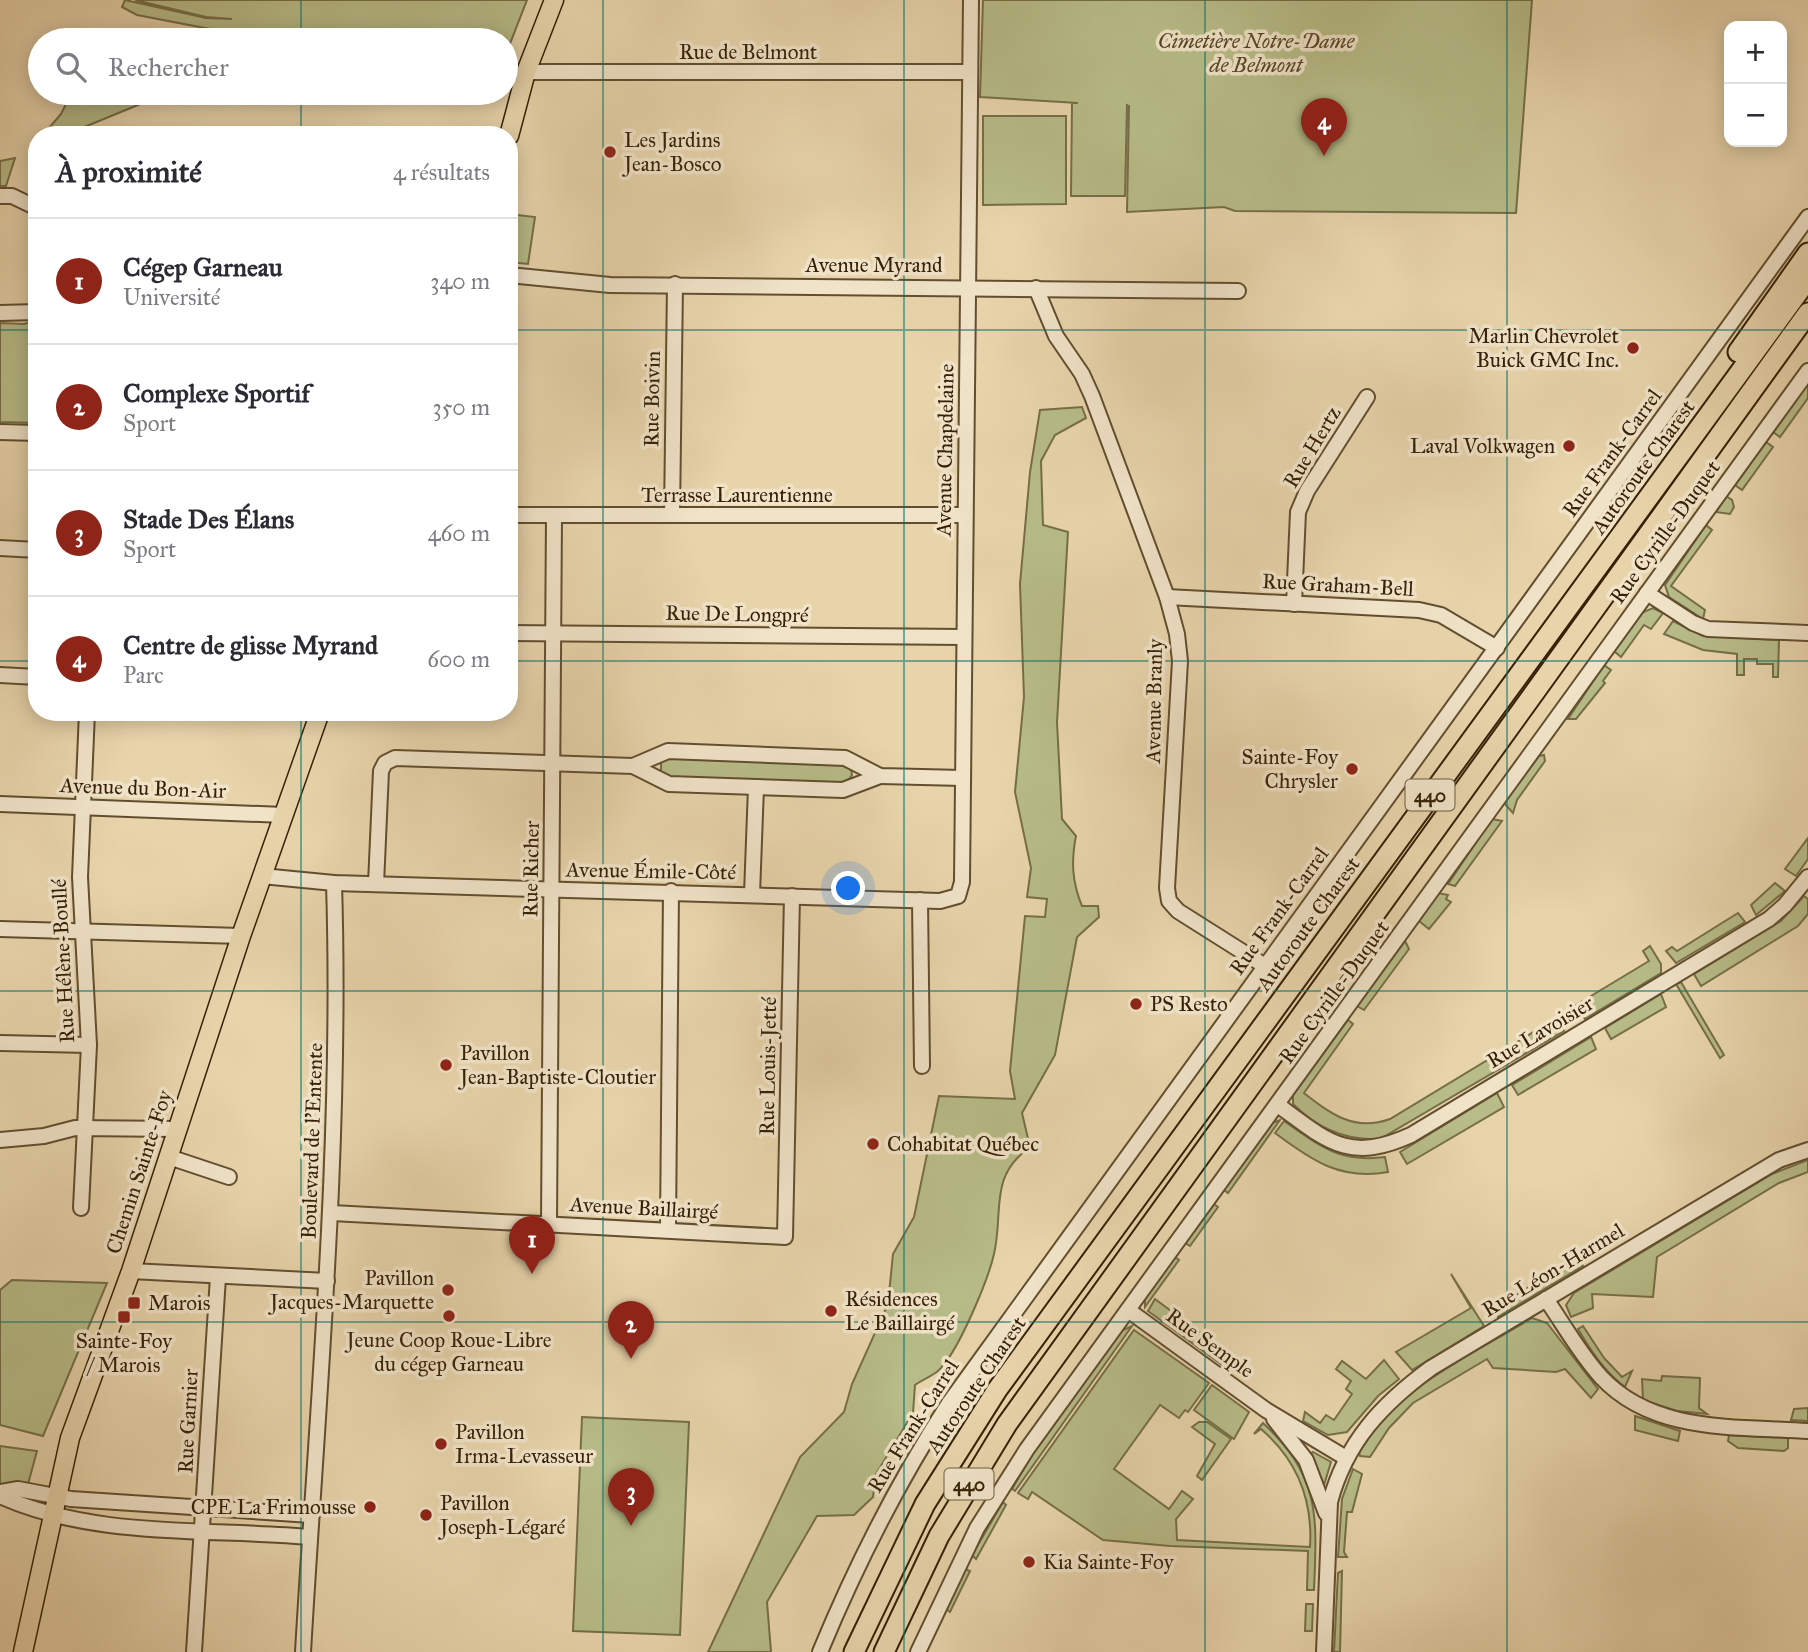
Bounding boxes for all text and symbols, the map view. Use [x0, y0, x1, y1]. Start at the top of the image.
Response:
map controls [1724, 21, 1787, 147]
button: + [1724, 21, 1787, 84]
search box [28, 28, 518, 105]
park label: Cimetière Notre-Dame de Belmont [1158, 28, 1355, 78]
street label: Rue de Belmont [679, 39, 818, 65]
icon: search [52, 48, 90, 86]
text: Rechercher [108, 51, 229, 83]
button: − [1724, 84, 1787, 147]
pin: 4 [1301, 98, 1347, 156]
place label: Les Jardins Jean-Bosco [622, 127, 722, 177]
marker: Les Jardins Jean-Bosco [602, 144, 618, 160]
text: À proximité [56, 154, 202, 190]
text: 4 résultats [393, 158, 490, 186]
text: Cégep Garneau [123, 251, 283, 283]
street label: Avenue Myrand [804, 252, 943, 278]
text: 1 [74, 267, 84, 295]
text: 340 m [430, 267, 490, 295]
text: Université [123, 283, 220, 311]
place label: Marlin Chevrolet Buick GMC Inc. [1468, 323, 1620, 373]
marker: Marlin Chevrolet Buick GMC Inc. [1625, 340, 1641, 356]
street label: Rue Boivin [638, 351, 666, 447]
street label: Avenue Chapdelaine [930, 363, 960, 538]
text: Complexe Sportif [123, 377, 310, 409]
street label: Rue Frank-Carrel [1557, 384, 1667, 522]
text: 2 [73, 393, 85, 421]
text: 350 m [432, 393, 490, 421]
street label: Autoroute Charest [1585, 394, 1701, 540]
street label: Rue Hertz [1277, 401, 1347, 493]
text: Sport [123, 409, 176, 437]
place label: Laval Volkwagen [1410, 433, 1555, 459]
marker: Laval Volkwagen [1561, 438, 1577, 454]
street label: Rue Cyrille-Duquet [1604, 455, 1726, 609]
street label: Terrasse Laurentienne [641, 482, 833, 508]
text: Stade Des Élans [123, 503, 294, 535]
text: 3 [74, 519, 84, 547]
text: 460 m [428, 519, 490, 547]
text: Sport [123, 535, 176, 563]
street label: Rue Graham-Bell [1261, 568, 1415, 602]
street label: Rue De Longpré [665, 600, 809, 628]
text: Centre de glisse Myrand [123, 629, 378, 661]
street label: Avenue Branly [1140, 637, 1168, 765]
text: 4 [73, 645, 85, 673]
text: 600 m [427, 645, 490, 673]
text: Parc [123, 661, 164, 689]
place label: Sainte-Foy Chrysler [1242, 744, 1339, 794]
marker: Sainte-Foy Chrysler [1344, 761, 1360, 777]
street label: Avenue du Bon-Air [58, 772, 227, 804]
road number: 440 [1406, 780, 1454, 810]
street label: Rue Richer [517, 820, 545, 918]
street label: Rue Frank-Carrel [1224, 842, 1334, 980]
street label: Autoroute Charest [1250, 851, 1366, 997]
street label: Avenue Émile-Côté [565, 855, 737, 885]
your location [831, 871, 865, 905]
street label: Rue Hélène-Boullé [46, 878, 80, 1044]
street label: Rue Cyrille-Duquet [1273, 915, 1395, 1069]
street label: Rue Lavoisier [1482, 990, 1598, 1074]
place label: PS Resto [1150, 991, 1228, 1017]
street label: Rue Louis-Jetté [754, 996, 782, 1136]
marker: PS Resto [1128, 996, 1144, 1012]
place label: Pavillon Jean-Baptiste-Cloutier [458, 1040, 656, 1090]
street label: Boulevard de l'Entente [296, 1042, 328, 1240]
marker: Pavillon Jean-Baptiste-Cloutier [438, 1057, 454, 1073]
street label: Chemin Sainte-Foy [100, 1086, 178, 1257]
place label: Cohabitat Québec [887, 1131, 1039, 1157]
marker: Cohabitat Québec [865, 1136, 881, 1152]
street label: Avenue Baillairgé [568, 1191, 719, 1225]
pin: 1 [509, 1216, 555, 1274]
street label: Rue Léon-Harmel [1477, 1217, 1629, 1323]
place label: Pavillon Jacques-Marquette [268, 1265, 434, 1315]
marker: Pavillon Jacques-Marquette [440, 1282, 456, 1298]
place label: Résidences Le Baillairgé [845, 1286, 955, 1336]
place label: Marois [148, 1290, 210, 1316]
marker: Marois [126, 1295, 142, 1311]
pin: 2 [608, 1301, 654, 1359]
street label: Rue Semple [1161, 1302, 1259, 1384]
marker: Résidences Le Baillairgé [823, 1303, 839, 1319]
marker: Jeune Coop Roue-Libre du cégep Garneau [441, 1308, 457, 1324]
marker: Sainte-Foy / Marois [116, 1309, 132, 1325]
street label: Autoroute Charest [920, 1311, 1032, 1459]
place label: Jeune Coop Roue-Libre du cégep Garneau [344, 1327, 552, 1377]
place label: Sainte-Foy / Marois [76, 1328, 173, 1378]
street label: Rue Frank-Carrel [862, 1354, 964, 1497]
street label: Rue Garnier [172, 1368, 204, 1474]
place label: Pavillon Irma-Levasseur [455, 1419, 593, 1469]
marker: Pavillon Irma-Levasseur [433, 1436, 449, 1452]
pin: 3 [608, 1468, 654, 1526]
road number: 440 [944, 1468, 993, 1500]
place label: Pavillon Joseph-Légaré [438, 1490, 566, 1540]
place label: CPE La Frimousse [191, 1494, 356, 1520]
marker: CPE La Frimousse [362, 1499, 378, 1515]
marker: Pavillon Joseph-Légaré [418, 1507, 434, 1523]
place label: Kia Sainte-Foy [1043, 1549, 1175, 1575]
marker: Kia Sainte-Foy [1021, 1554, 1037, 1570]

